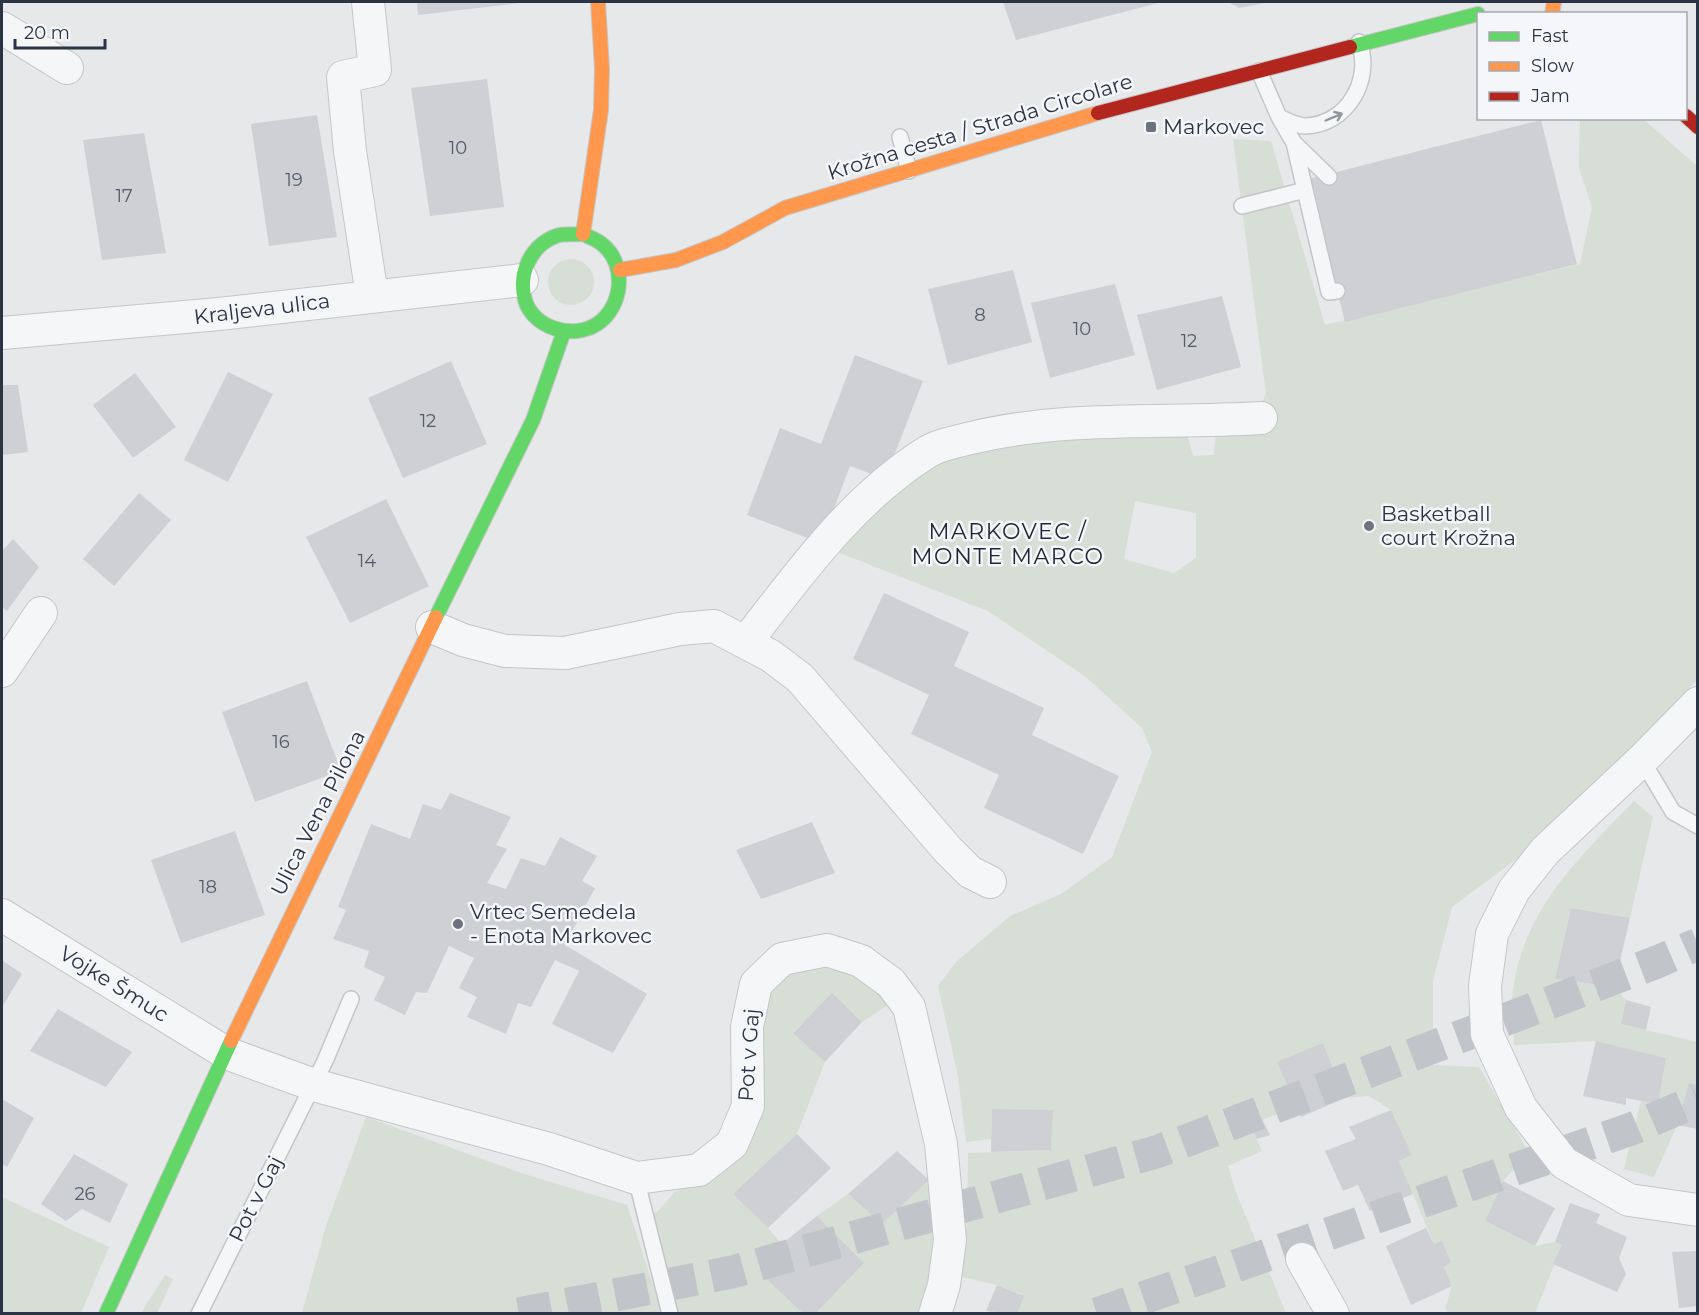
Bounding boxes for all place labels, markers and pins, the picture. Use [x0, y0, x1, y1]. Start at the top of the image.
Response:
place label: Markovec [1163, 114, 1264, 139]
marker: Markovec [1144, 120, 1158, 134]
place label: Basketball court Krožna [1381, 501, 1516, 550]
marker: Basketball court Krožna [1362, 519, 1376, 533]
place label: Vrtec Semedela - Enota Markovec [470, 899, 652, 948]
marker: Vrtec Semedela - Enota Markovec [451, 917, 465, 931]

